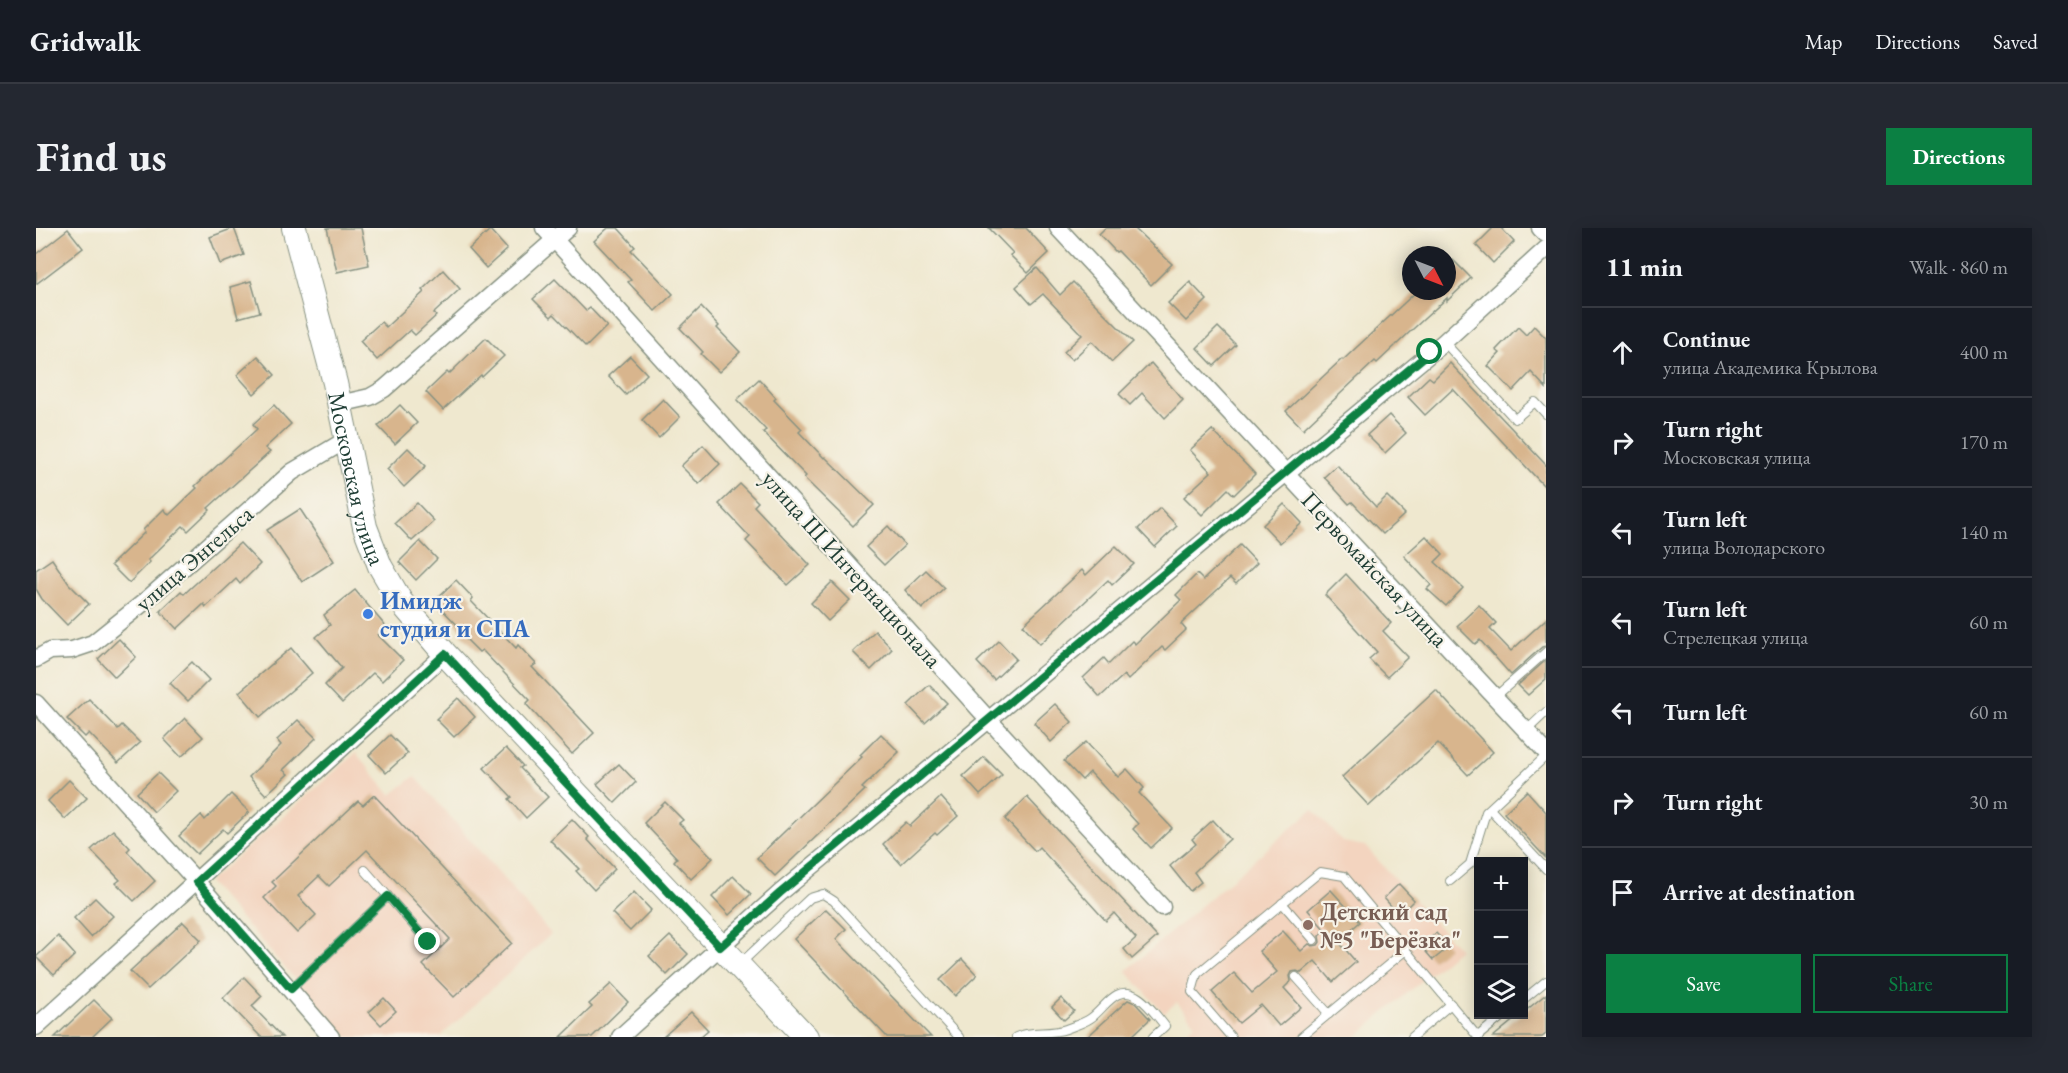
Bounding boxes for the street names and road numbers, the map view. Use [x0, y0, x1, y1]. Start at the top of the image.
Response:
street label: Московская улица [322, 389, 394, 570]
street label: улица III Интернационала [755, 464, 949, 675]
street label: Первомайская улица [1295, 484, 1456, 654]
street label: улица Энгельса [128, 498, 260, 618]

